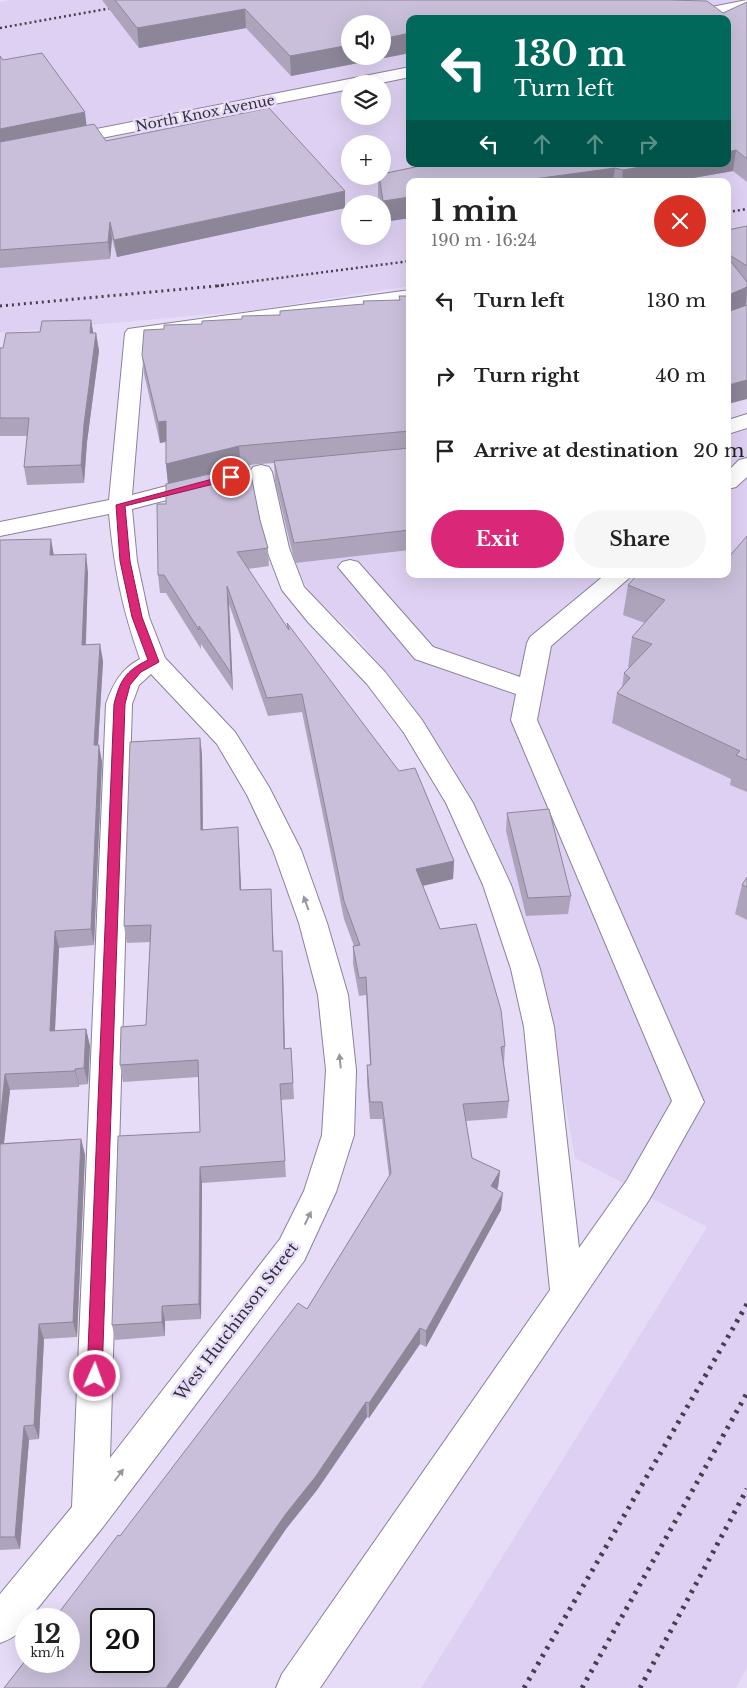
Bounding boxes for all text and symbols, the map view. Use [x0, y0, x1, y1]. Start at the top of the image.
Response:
map controls [341, 15, 391, 245]
button: sound [341, 15, 391, 65]
text: 130 m [514, 32, 626, 75]
icon: left [431, 35, 496, 100]
button: layers [341, 75, 391, 125]
text: Turn left [514, 75, 614, 102]
street label: North Knox Avenue [134, 91, 276, 135]
icon: left [475, 130, 503, 158]
icon: ahead [528, 130, 556, 158]
icon: ahead [581, 130, 609, 158]
icon: right [634, 130, 662, 158]
button: + [341, 135, 391, 185]
text: 1 min [431, 192, 518, 229]
button: − [341, 195, 391, 245]
button: close [654, 195, 706, 247]
text: 190 m · 16:24 [431, 230, 537, 250]
icon: left [431, 287, 459, 315]
text: Turn left [474, 289, 565, 312]
text: 130 m [646, 289, 706, 312]
icon: right [431, 362, 459, 390]
text: Turn right [474, 364, 580, 387]
text: 40 m [655, 364, 706, 387]
icon: arrive [431, 437, 459, 465]
text: Arrive at destination [474, 439, 678, 462]
text: 20 m [693, 439, 744, 462]
pin [210, 456, 252, 498]
icon: arrive [217, 463, 245, 491]
button: Exit [431, 510, 564, 568]
button: Share [574, 510, 706, 568]
one-way arrow [302, 895, 310, 910]
one-way arrow [336, 1053, 344, 1069]
one-way arrow [304, 1210, 312, 1225]
street label: West Hutchinson Street [169, 1238, 302, 1405]
position arrow [68, 1349, 120, 1401]
one-way arrow [114, 1469, 125, 1482]
speed limit sign: 20 [90, 1608, 155, 1673]
text: 12 [34, 1619, 61, 1650]
text: km/h [30, 1645, 65, 1660]

